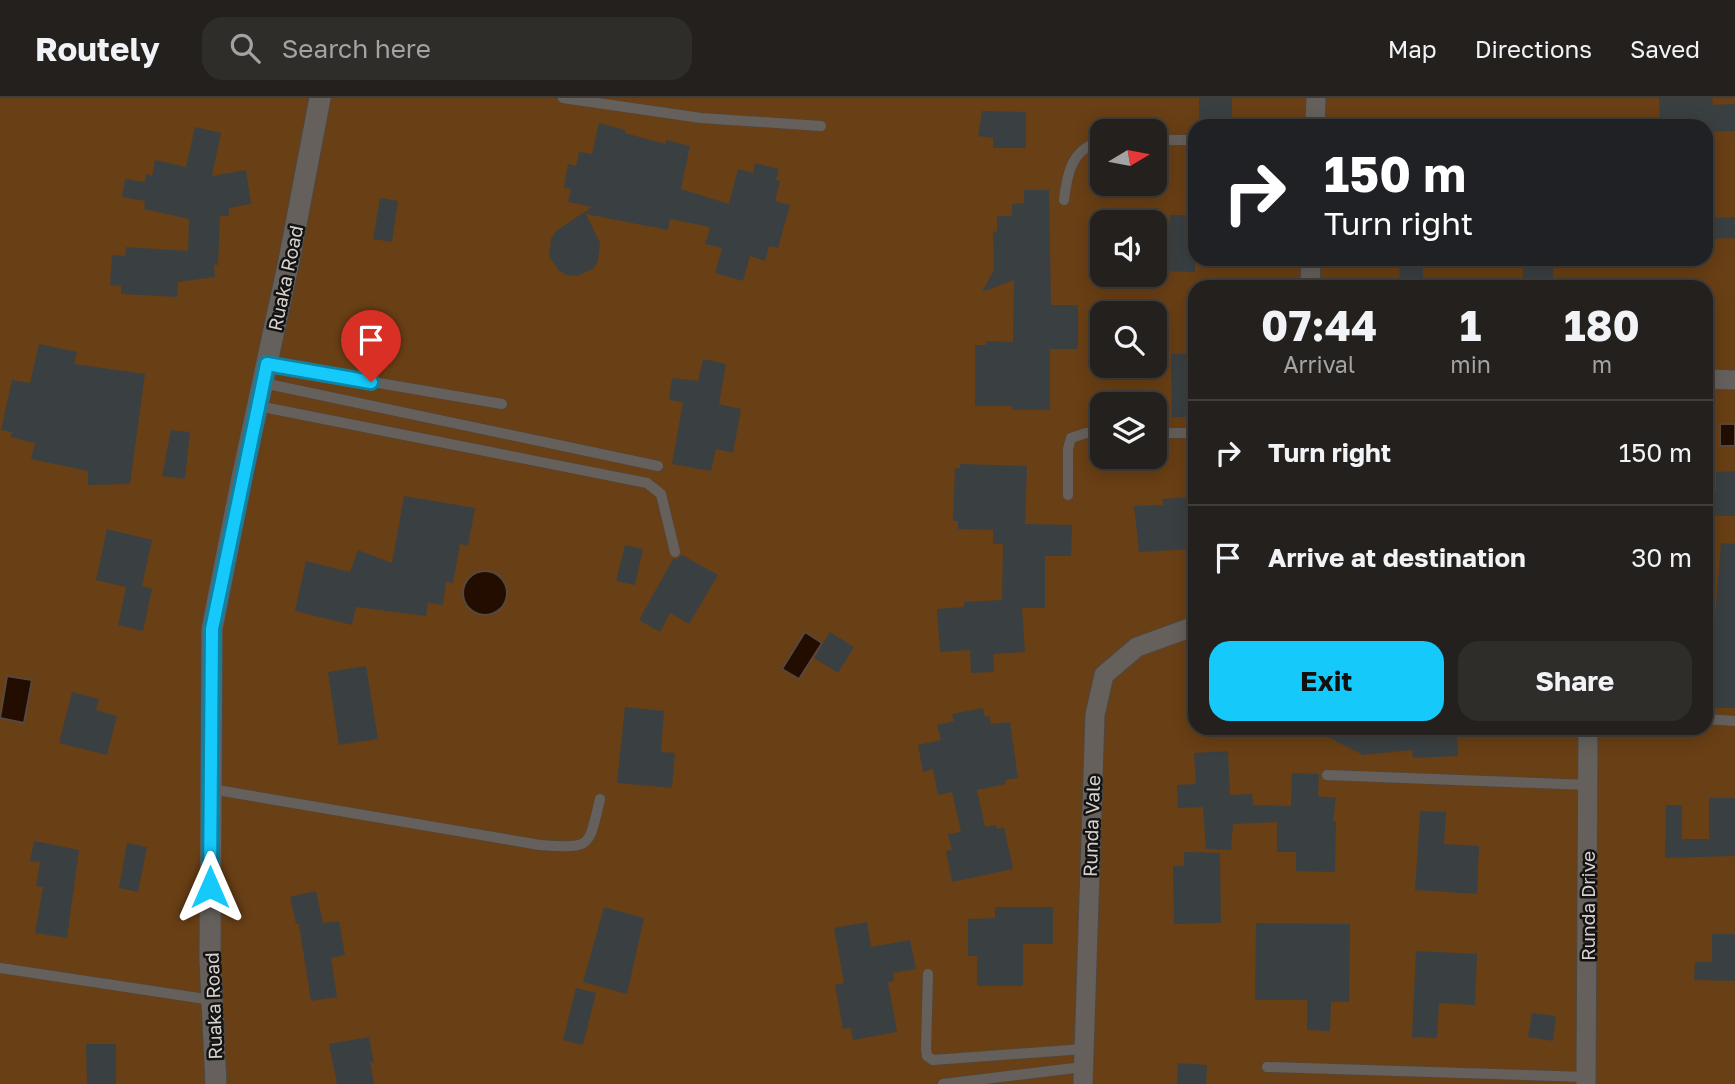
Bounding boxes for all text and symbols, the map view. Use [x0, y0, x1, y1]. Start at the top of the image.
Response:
search box [202, 17, 692, 80]
text: Routely [35, 29, 160, 68]
icon: search [226, 29, 264, 67]
text: Search here [282, 33, 431, 64]
text: Map [1388, 34, 1437, 63]
text: Directions [1475, 34, 1592, 63]
text: Saved [1630, 34, 1700, 63]
north arrow [1090, 119, 1167, 196]
map controls [1090, 119, 1167, 469]
text: 150 m [1324, 144, 1466, 203]
icon: right [1209, 147, 1300, 238]
text: Turn right [1324, 204, 1473, 242]
button: sound [1090, 210, 1167, 287]
street label: Ruaka Road [263, 223, 307, 333]
text: 07:44 [1261, 300, 1377, 350]
text: 1 [1460, 300, 1481, 350]
text: 180 [1564, 300, 1640, 350]
button: search [1090, 301, 1167, 378]
pin [341, 310, 401, 382]
icon: arrive [352, 321, 390, 359]
text: Arrival [1283, 350, 1355, 378]
text: min [1450, 350, 1491, 378]
text: m [1592, 350, 1612, 378]
button: layers [1090, 392, 1167, 469]
icon: right [1209, 434, 1247, 472]
text: Turn right [1268, 437, 1391, 468]
text: 150 m [1619, 437, 1692, 468]
icon: arrive [1209, 539, 1247, 577]
text: Arrive at destination [1268, 542, 1526, 573]
text: 30 m [1631, 542, 1692, 573]
button: Exit [1209, 641, 1444, 721]
button: Share [1458, 641, 1692, 721]
street label: Runda Vale [1078, 775, 1104, 877]
position arrow [173, 850, 247, 924]
street label: Runda Drive [1576, 851, 1599, 961]
street label: Ruaka Road [200, 952, 226, 1060]

